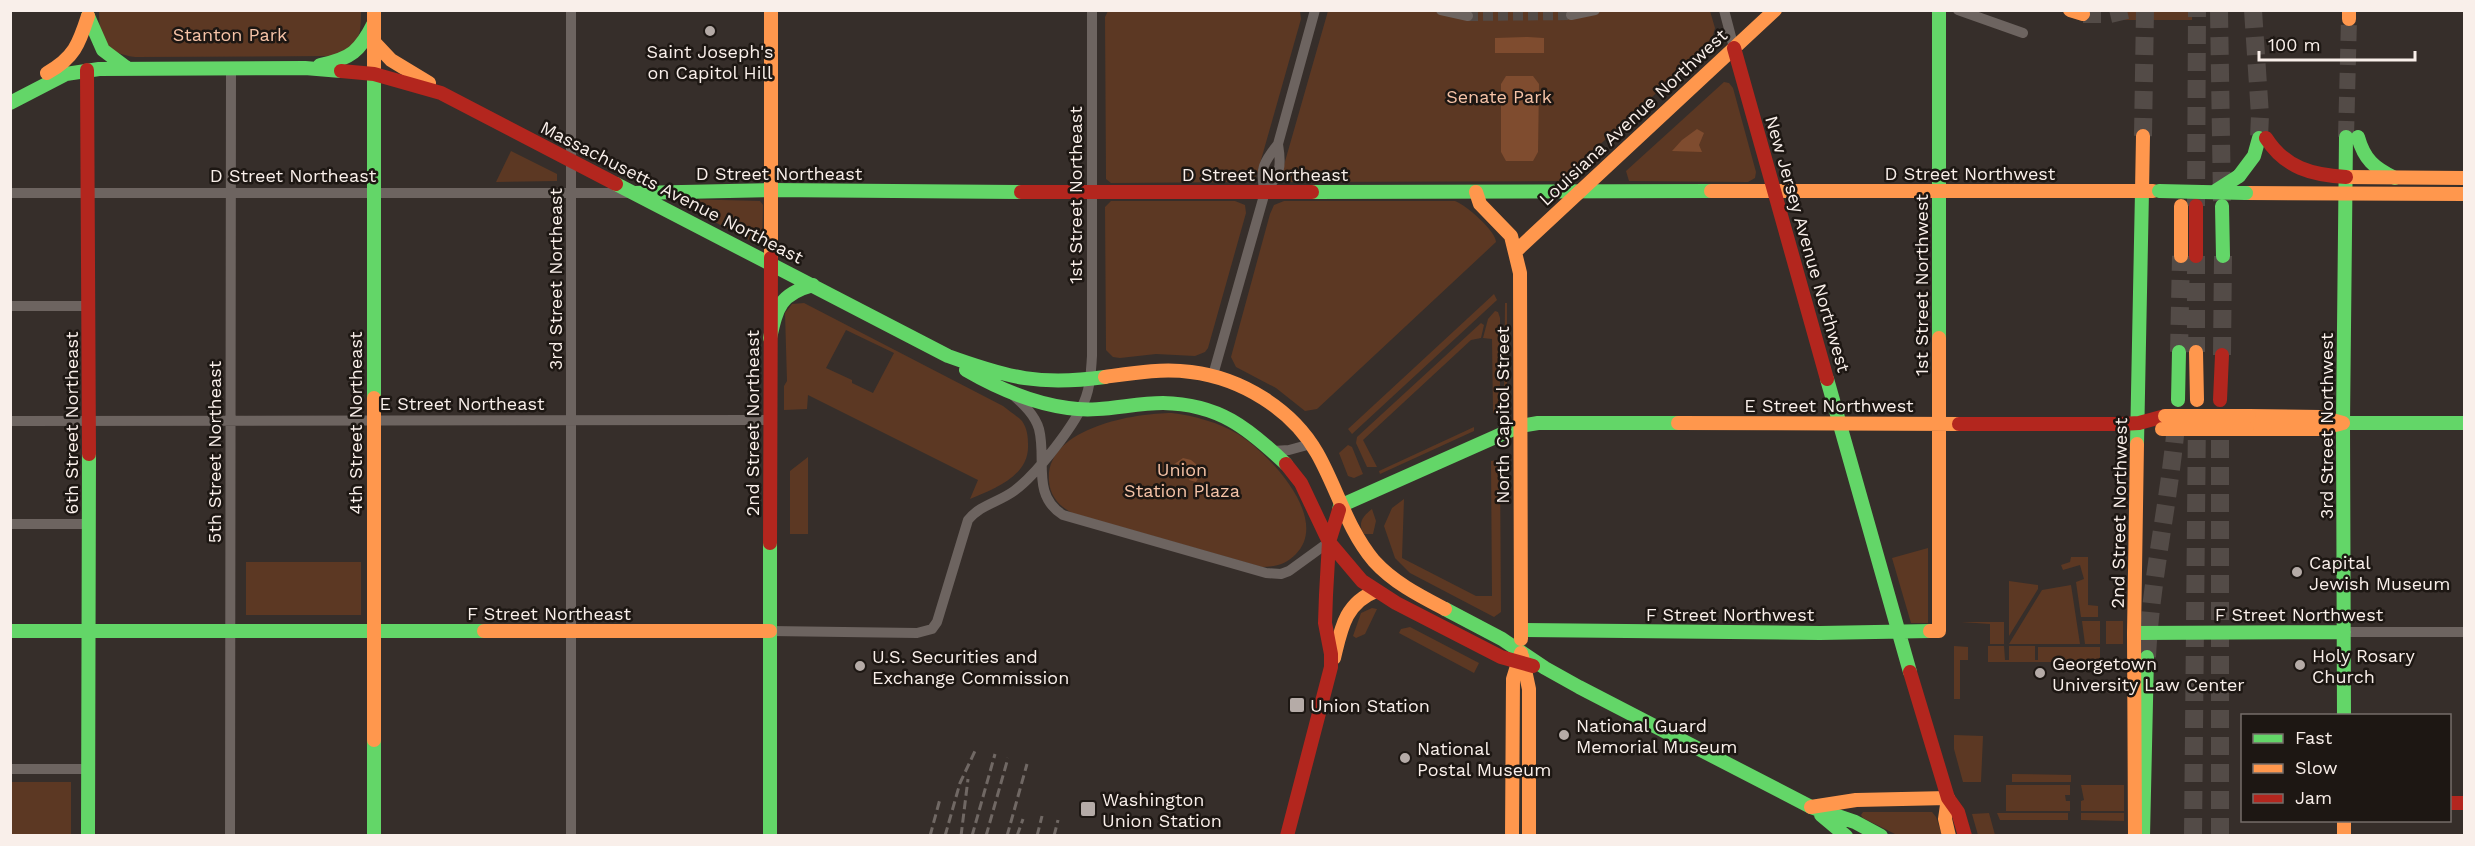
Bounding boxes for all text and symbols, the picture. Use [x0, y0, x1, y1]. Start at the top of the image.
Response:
park label: Stanton Park [173, 24, 287, 45]
marker: Saint Joseph's on Capitol Hill [703, 24, 717, 38]
street label: Louisiana Avenue Northwest [1535, 24, 1732, 210]
scale bar [2259, 24, 2415, 62]
text: 100 m [2268, 34, 2321, 55]
place label: Saint Joseph's on Capitol Hill [647, 41, 773, 83]
park label: Senate Park [1446, 86, 1552, 107]
street label: 1st Street Northeast [1065, 106, 1086, 284]
street label: New Jersey Avenue Northwest [1761, 113, 1855, 375]
street label: Massachusetts Avenue Northeast [537, 116, 807, 268]
street label: D Street Northeast [696, 163, 863, 184]
street label: D Street Northwest [1885, 163, 2056, 184]
street label: D Street Northeast [1182, 164, 1349, 185]
street label: D Street Northeast [210, 165, 377, 186]
street label: 3rd Street Northeast [545, 187, 566, 370]
street label: 1st Street Northwest [1911, 194, 1932, 376]
street label: North Capitol Street [1492, 326, 1513, 504]
street label: 2nd Street Northeast [742, 329, 763, 516]
street label: 6th Street Northeast [61, 331, 82, 515]
street label: 4th Street Northeast [345, 331, 366, 515]
street label: 3rd Street Northwest [2316, 332, 2337, 519]
street label: 5th Street Northeast [204, 360, 225, 543]
street label: E Street Northeast [380, 393, 545, 414]
street label: E Street Northwest [1744, 395, 1914, 416]
street label: 2nd Street Northwest [2107, 417, 2131, 609]
park label: Union Station Plaza [1124, 459, 1240, 501]
place label: Capital Jewish Museum [2309, 552, 2450, 594]
marker: Capital Jewish Museum [2290, 565, 2304, 579]
street label: F Street Northeast [467, 603, 631, 624]
street label: F Street Northwest [1646, 604, 1815, 625]
street label: F Street Northwest [2215, 604, 2384, 625]
place label: Holy Rosary Church [2312, 645, 2415, 687]
place label: U.S. Securities and Exchange Commission [872, 646, 1069, 688]
place label: Georgetown University Law Center [2052, 653, 2245, 695]
marker: Holy Rosary Church [2293, 658, 2307, 672]
marker: U.S. Securities and Exchange Commission [853, 659, 867, 673]
marker: Georgetown University Law Center [2033, 666, 2047, 680]
place label: Union Station [1310, 695, 1430, 716]
marker: Union Station [1288, 696, 1306, 714]
legend [2241, 714, 2451, 822]
place label: National Guard Memorial Museum [1576, 715, 1737, 757]
text: Fast [2295, 727, 2333, 748]
marker: National Guard Memorial Museum [1557, 728, 1571, 742]
place label: National Postal Museum [1417, 738, 1551, 780]
marker: National Postal Museum [1398, 751, 1412, 765]
text: Slow [2295, 757, 2338, 778]
text: Jam [2295, 787, 2332, 808]
place label: Washington Union Station [1102, 789, 1222, 831]
marker: Washington Union Station [1079, 800, 1097, 818]

